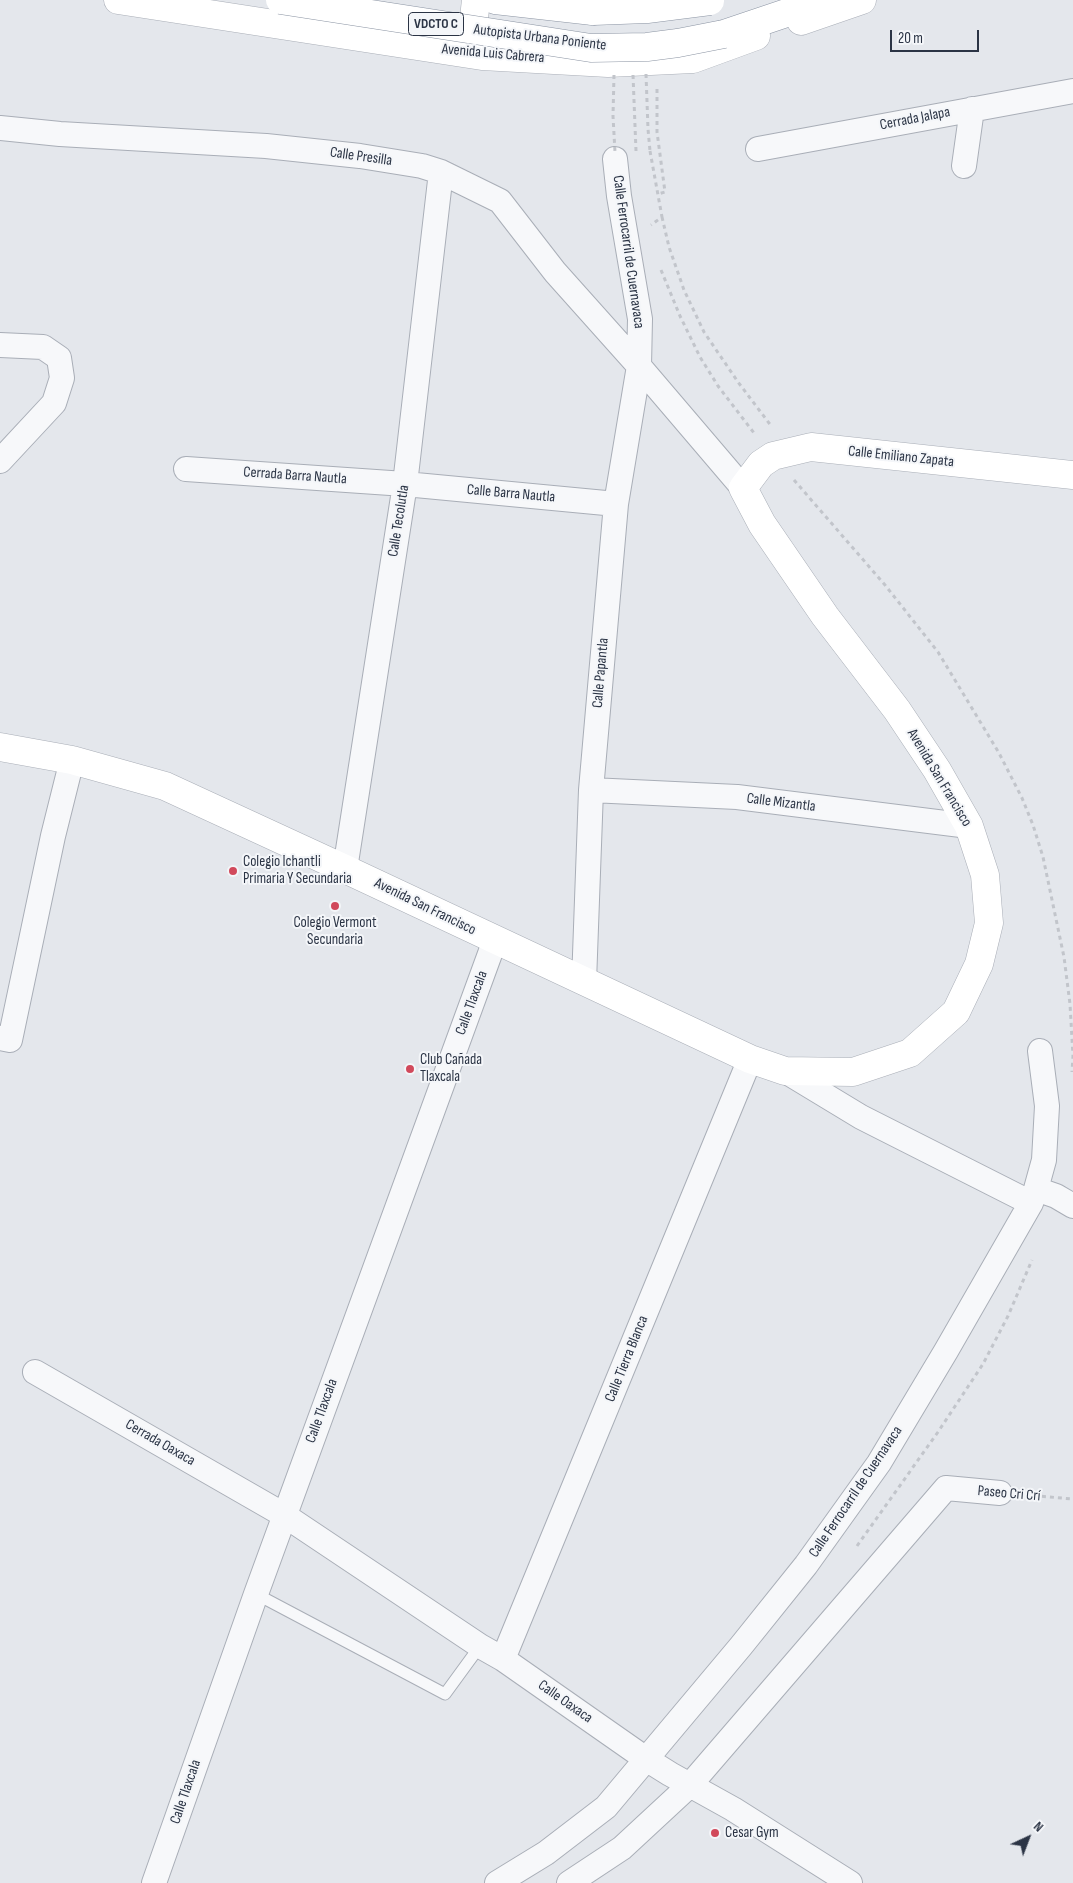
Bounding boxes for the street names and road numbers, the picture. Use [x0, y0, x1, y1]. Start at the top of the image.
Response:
road number: VDCTO C [408, 12, 464, 36]
street label: Autopista Urbana Poniente [473, 21, 607, 55]
street label: Avenida Luis Cabrera [441, 41, 545, 67]
street label: Cerrada Jalapa [878, 103, 952, 135]
street label: Calle Presilla [329, 144, 393, 170]
street label: Calle Ferrocarril de Cuernavaca [608, 174, 648, 330]
street label: Calle Emiliano Zapata [847, 443, 955, 471]
street label: Cerrada Barra Nautla [243, 463, 347, 489]
street label: Calle Barra Nautla [466, 481, 556, 507]
street label: Calle Tecolutla [384, 484, 414, 558]
street label: Calle Papantla [589, 637, 613, 709]
street label: Avenida San Francisco [903, 726, 975, 830]
street label: Calle Mizantla [746, 790, 816, 816]
street label: Avenida San Francisco [371, 875, 479, 939]
street label: Calle Tlaxcala [452, 969, 492, 1037]
street label: Calle Tierra Blanca [602, 1313, 652, 1405]
street label: Calle Tlaxcala [302, 1377, 342, 1445]
street label: Cerrada Oaxaca [122, 1416, 198, 1470]
street label: Calle Ferrocarril de Cuernavaca [805, 1423, 907, 1561]
street label: Paseo Cri Crí [977, 1482, 1041, 1506]
street label: Calle Oaxaca [534, 1677, 596, 1727]
street label: Calle Tlaxcala [167, 1757, 205, 1827]

